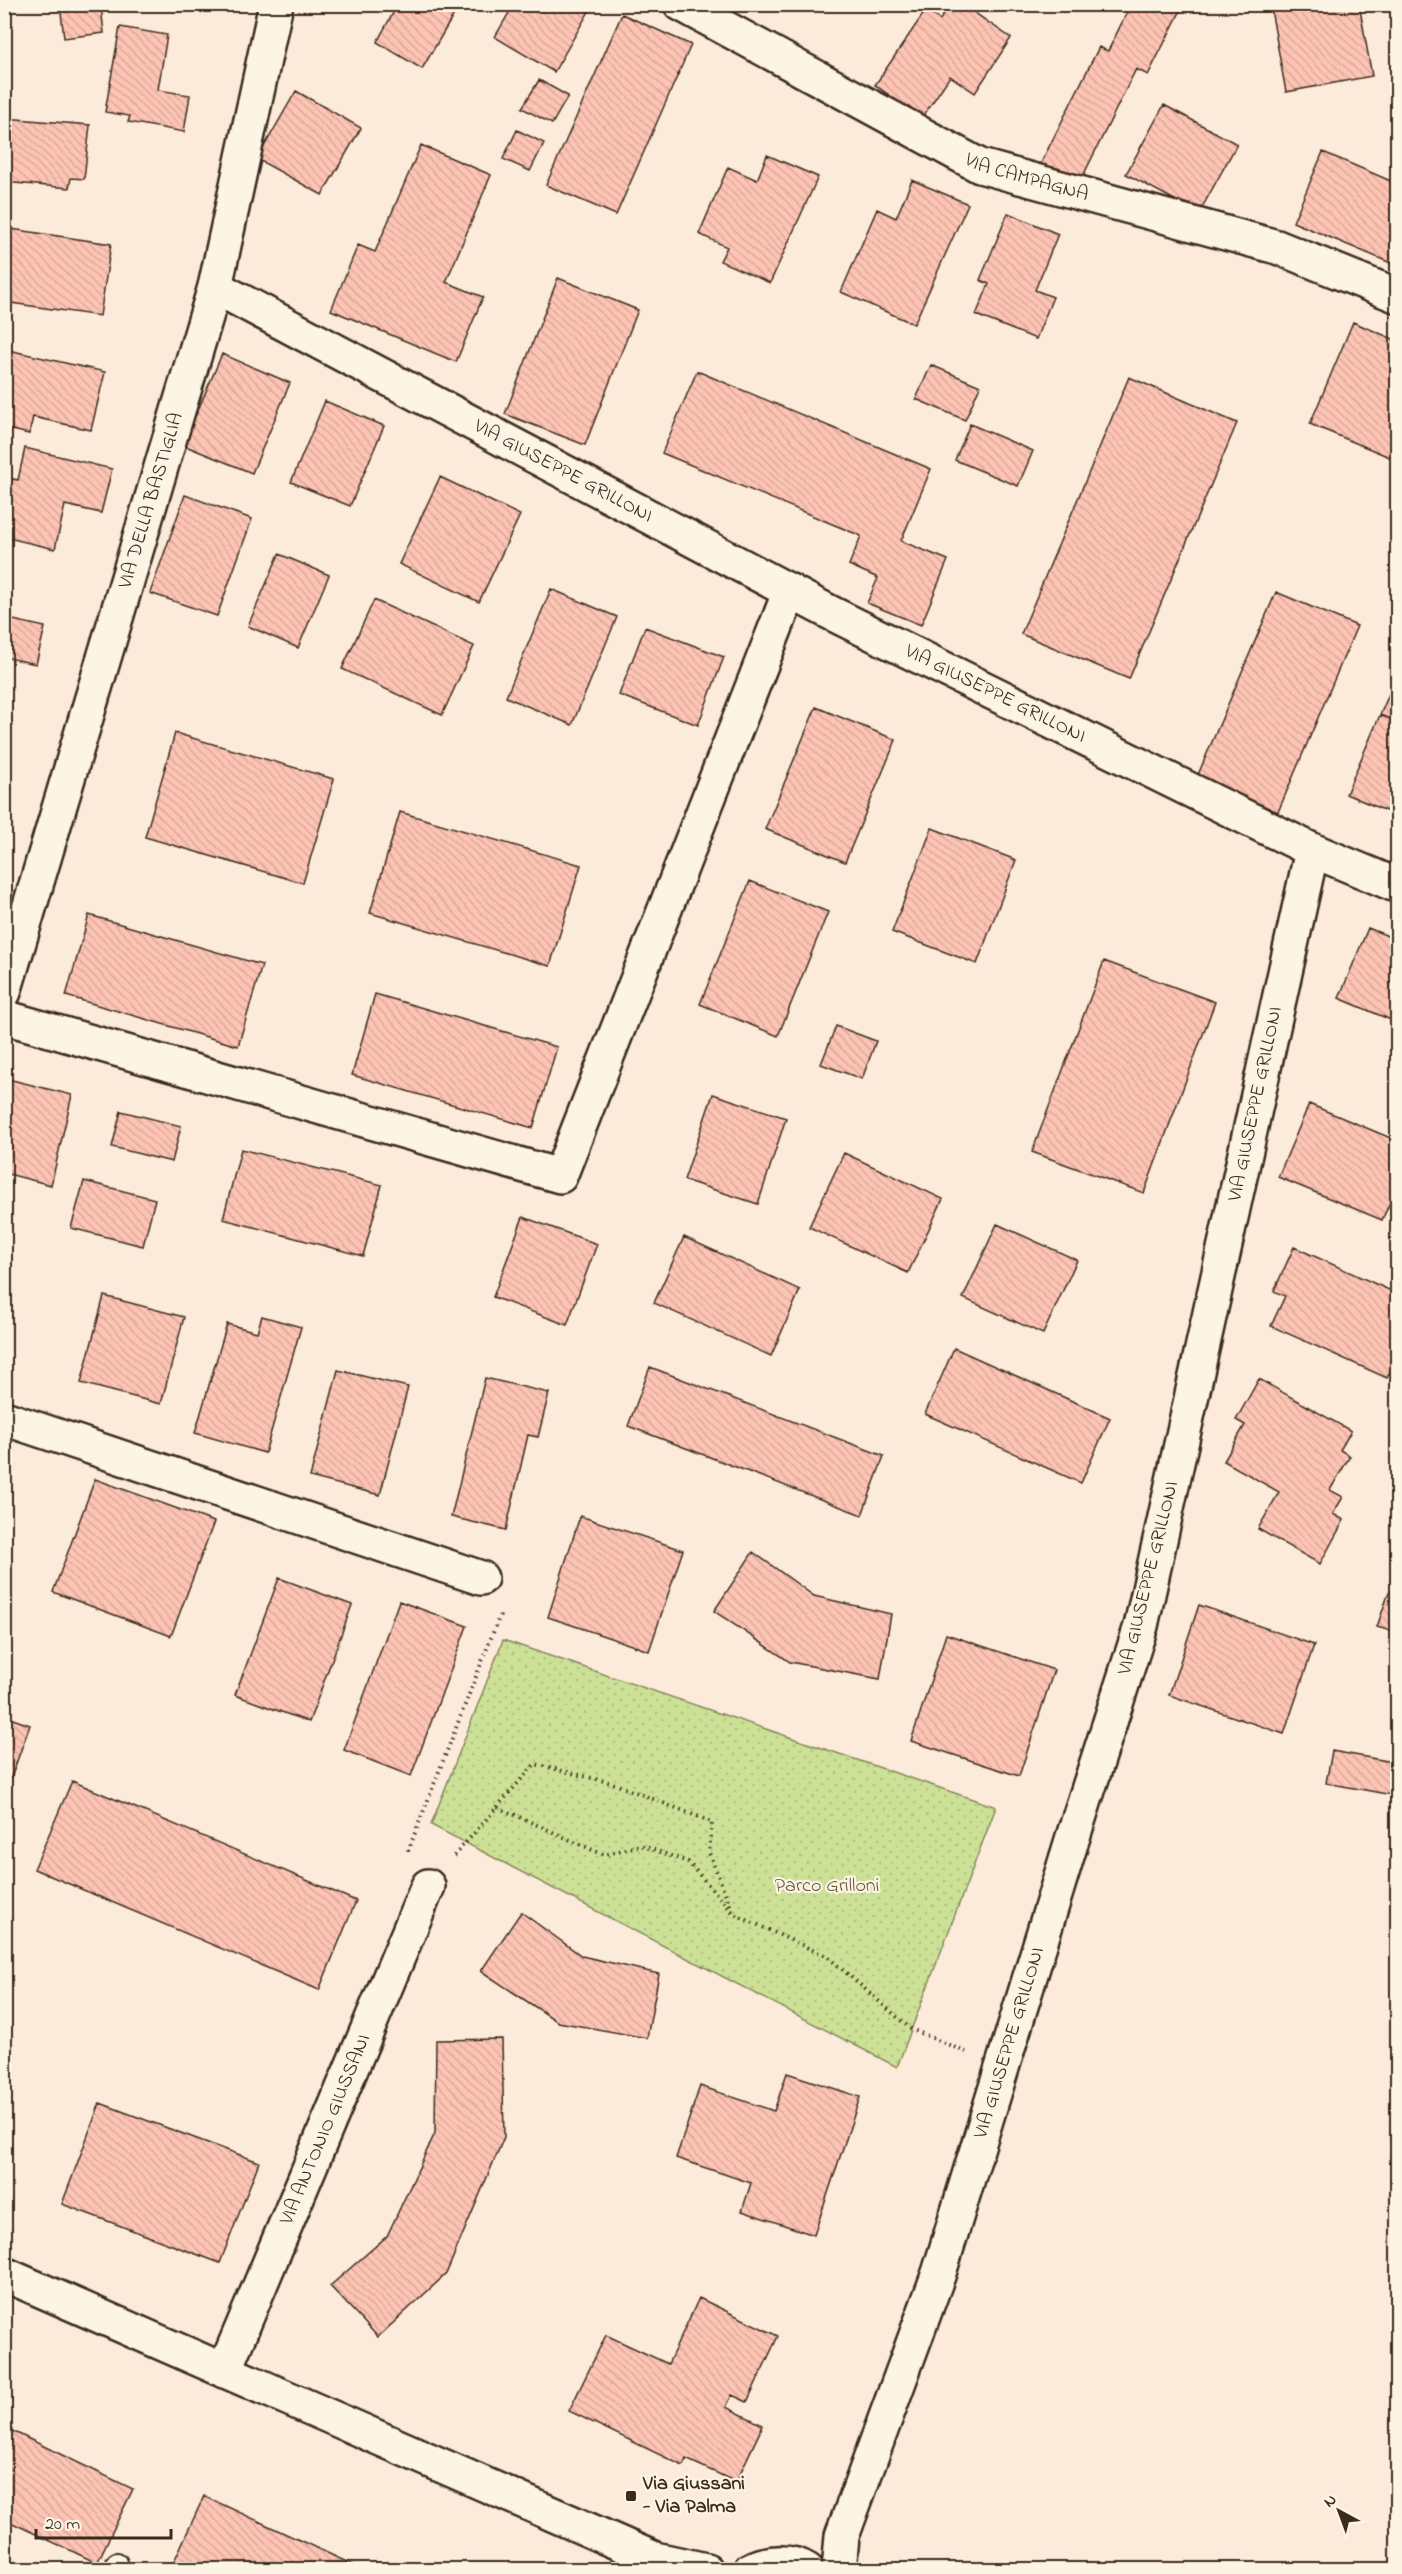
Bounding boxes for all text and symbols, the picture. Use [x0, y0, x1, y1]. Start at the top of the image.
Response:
street label: VIA CAMPAGNA [958, 145, 1092, 209]
street label: VIA DELLA BASTIGLIA [111, 409, 191, 593]
street label: VIA GIUSEPPE GRILLONI [468, 412, 658, 531]
street label: VIA GIUSEPPE GRILLONI [899, 637, 1091, 751]
street label: VIA GIUSEPPE GRILLONI [1221, 1004, 1291, 1205]
street label: VIA GIUSEPPE GRILLONI [1111, 1478, 1187, 1679]
park label: Parco Grilloni [775, 1872, 879, 1901]
street label: VIA GIUSEPPE GRILLONI [967, 1944, 1053, 2143]
street label: VIA ANTONIO GIUSSANI [272, 2030, 379, 2230]
place label: Via Giussani - Via Palma [642, 2470, 745, 2522]
north arrow [1309, 2481, 1369, 2541]
text: N [1319, 2488, 1343, 2514]
marker: Via Giussani - Via Palma [624, 2489, 638, 2503]
scale bar [36, 2502, 171, 2540]
text: 20 m [45, 2512, 80, 2538]

